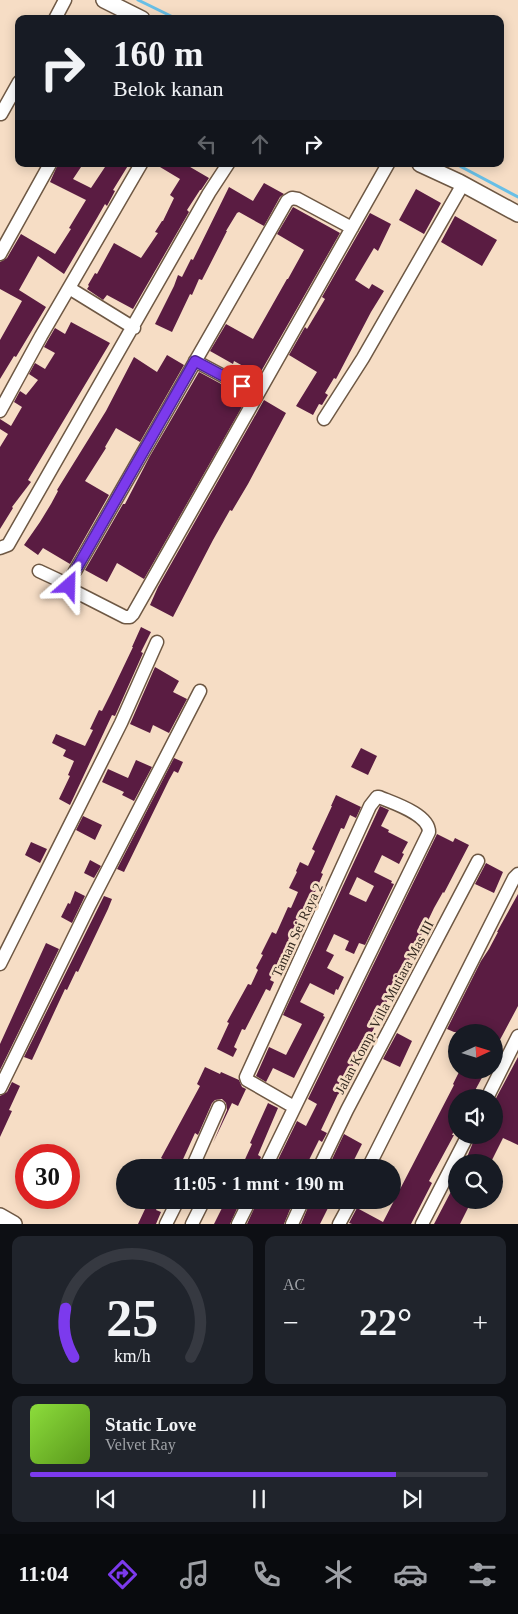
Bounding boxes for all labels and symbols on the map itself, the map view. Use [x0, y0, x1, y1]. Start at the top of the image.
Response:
pin [221, 365, 263, 407]
position arrow [42, 559, 94, 611]
street label: Taman Sei Raya 2 [269, 881, 326, 980]
street label: Jalan Komp. Villa Mutiara Mas III [332, 918, 437, 1096]
north arrow [448, 1024, 502, 1079]
speed limit sign: 30 [15, 1144, 80, 1209]

